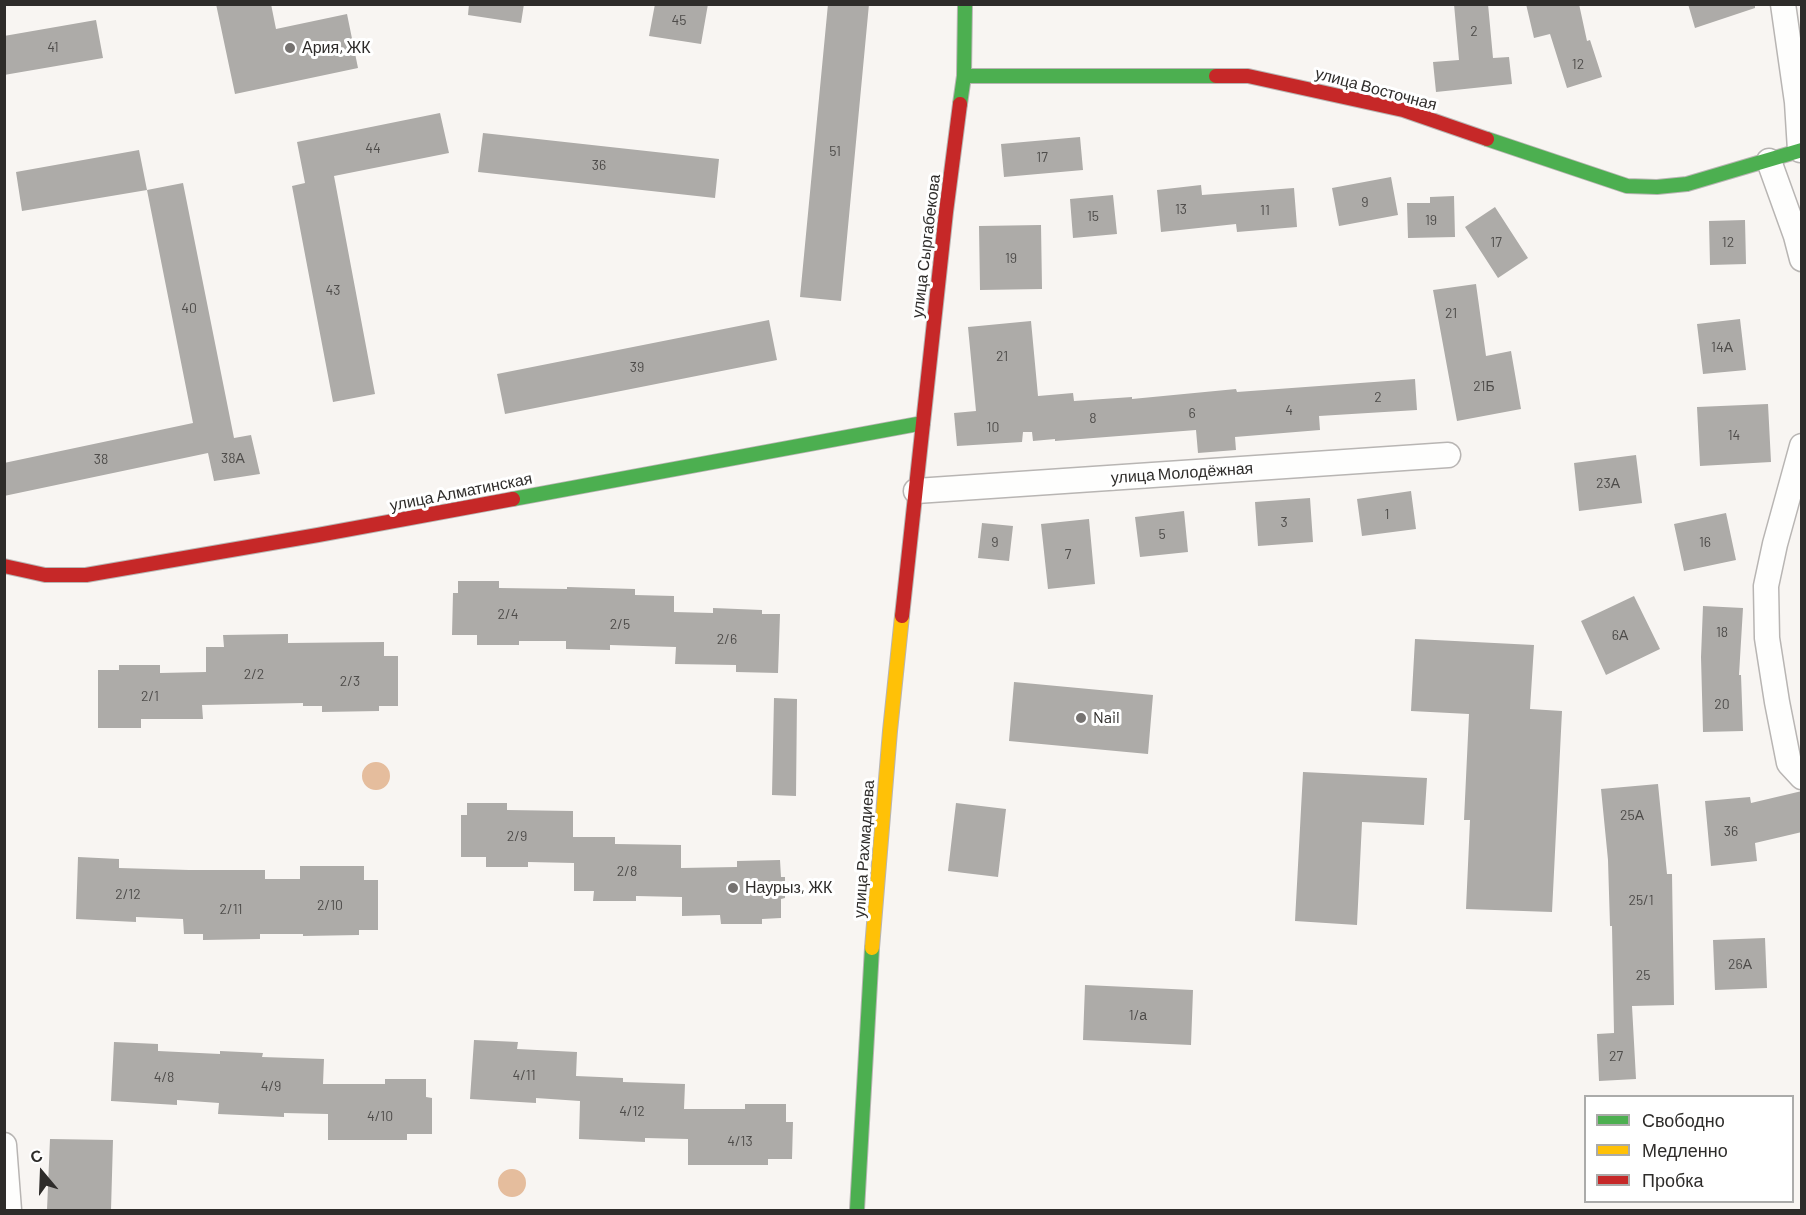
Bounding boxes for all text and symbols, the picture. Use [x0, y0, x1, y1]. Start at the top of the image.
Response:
house number: 45 [672, 12, 686, 28]
house number: 2 [1470, 23, 1478, 39]
place label: Ария, ЖК [302, 38, 371, 58]
house number: 41 [47, 39, 59, 55]
marker: Ария, ЖК [283, 41, 297, 55]
house number: 12 [1572, 56, 1584, 72]
street label: улица Восточная [1313, 64, 1439, 114]
house number: 44 [365, 140, 381, 156]
house number: 51 [829, 143, 841, 159]
house number: 17 [1036, 149, 1048, 165]
house number: 36 [592, 157, 606, 173]
street label: улица Сыргабекова [908, 173, 944, 319]
house number: 9 [1361, 194, 1369, 210]
house number: 13 [1175, 201, 1187, 217]
house number: 11 [1260, 202, 1270, 218]
house number: 15 [1087, 208, 1099, 224]
house number: 19 [1425, 212, 1437, 228]
house number: 17 [1490, 234, 1502, 250]
house number: 12 [1722, 234, 1734, 250]
house number: 19 [1005, 250, 1017, 266]
house number: 43 [326, 282, 340, 298]
house number: 40 [181, 300, 197, 316]
house number: 21 [1445, 305, 1457, 321]
house number: 14А [1711, 339, 1733, 355]
house number: 21 [996, 348, 1008, 364]
house number: 39 [630, 359, 644, 375]
house number: 21Б [1473, 378, 1495, 394]
house number: 2 [1374, 389, 1382, 405]
house number: 4 [1285, 402, 1293, 418]
house number: 6 [1188, 405, 1196, 421]
house number: 8 [1089, 410, 1097, 426]
house number: 10 [987, 419, 999, 435]
house number: 14 [1728, 427, 1740, 443]
house number: 38А [221, 450, 245, 466]
house number: 38 [94, 451, 108, 467]
street label: улица Молодёжная [1110, 458, 1254, 488]
street label: улица Алматинская [388, 469, 534, 515]
house number: 23А [1596, 475, 1620, 491]
house number: 1 [1385, 506, 1389, 522]
house number: 3 [1280, 514, 1288, 530]
house number: 5 [1158, 526, 1166, 542]
house number: 9 [991, 534, 999, 550]
house number: 16 [1699, 534, 1711, 550]
house number: 7 [1065, 546, 1071, 562]
house number: 2/4 [498, 606, 518, 622]
house number: 2/5 [610, 616, 630, 632]
house number: 18 [1716, 624, 1728, 640]
house number: 6А [1612, 627, 1628, 643]
house number: 2/6 [717, 631, 737, 647]
house number: 2/2 [244, 666, 264, 682]
house number: 2/3 [340, 673, 360, 689]
house number: 2/1 [141, 688, 159, 704]
house number: 20 [1714, 696, 1730, 712]
place label: Nail [1093, 708, 1120, 728]
marker: Nail [1074, 711, 1088, 725]
street label: улица Рахмадиева [850, 779, 878, 919]
house number: 25А [1620, 807, 1644, 823]
house number: 36 [1724, 823, 1738, 839]
house number: 2/9 [507, 828, 527, 844]
house number: 2/8 [617, 863, 637, 879]
place label: Наурыз, ЖК [745, 878, 832, 898]
marker: Наурыз, ЖК [726, 881, 740, 895]
house number: 2/12 [115, 886, 141, 902]
house number: 25/1 [1628, 892, 1654, 908]
house number: 2/10 [317, 897, 343, 913]
house number: 2/11 [220, 901, 242, 917]
house number: 26А [1728, 956, 1752, 972]
house number: 25 [1636, 967, 1650, 983]
house number: 1/а [1129, 1007, 1147, 1023]
house number: 27 [1609, 1048, 1623, 1064]
house number: 4/11 [512, 1067, 536, 1083]
house number: 4/8 [154, 1069, 174, 1085]
house number: 4/9 [261, 1078, 281, 1094]
legend [1584, 1095, 1794, 1203]
house number: 4/12 [619, 1103, 645, 1119]
house number: 4/10 [367, 1108, 393, 1124]
text: Свободно [1642, 1109, 1725, 1131]
house number: 4/13 [727, 1133, 753, 1149]
text: Медленно [1642, 1139, 1728, 1161]
north arrow [12, 1143, 72, 1203]
text: С [27, 1145, 45, 1166]
text: Пробка [1642, 1169, 1704, 1191]

